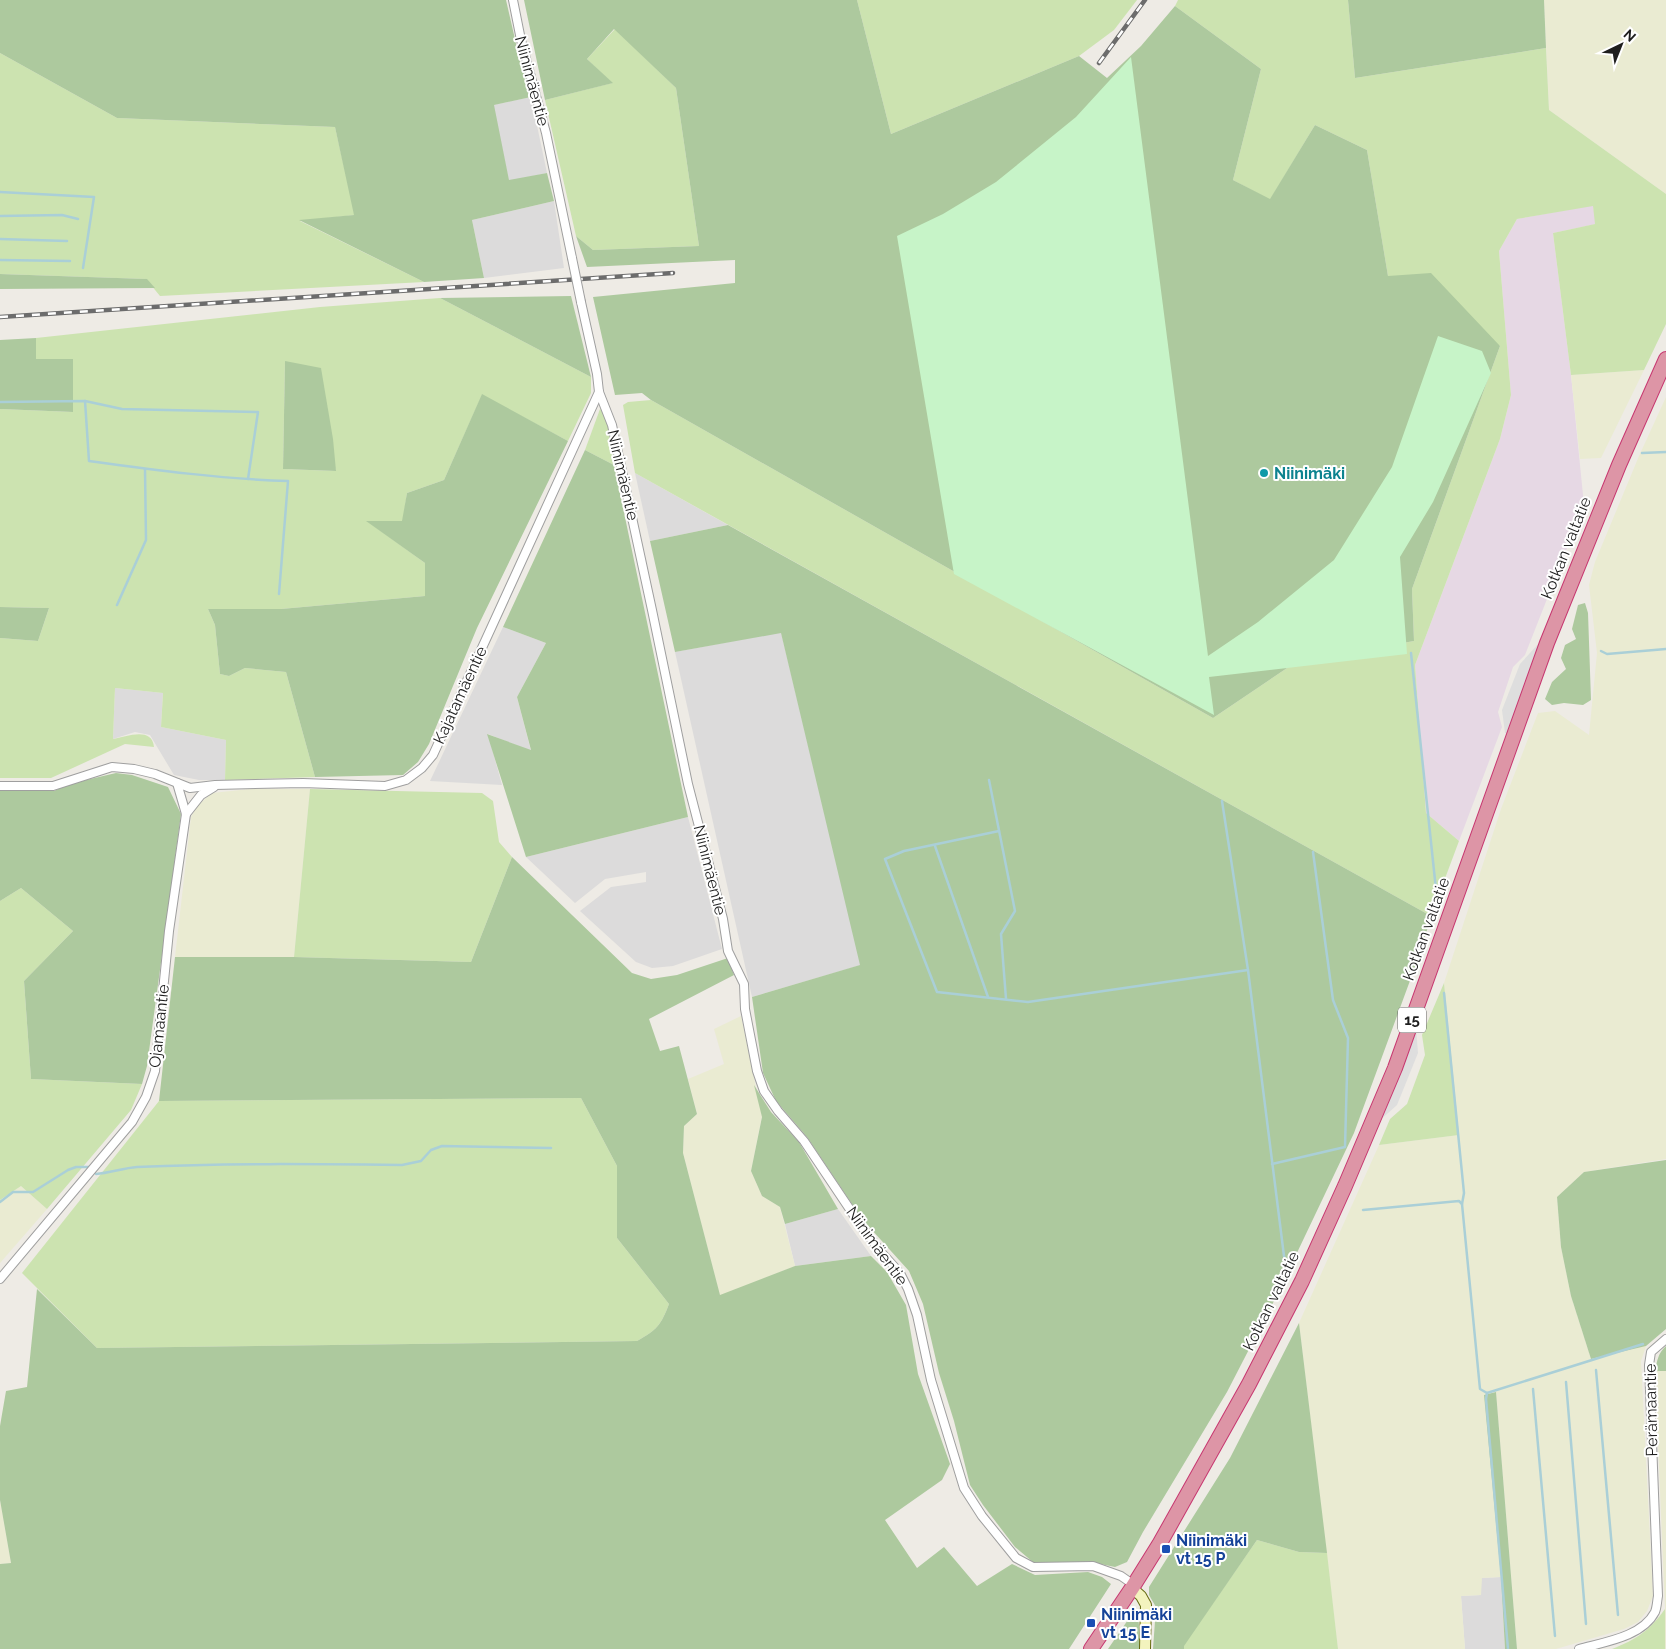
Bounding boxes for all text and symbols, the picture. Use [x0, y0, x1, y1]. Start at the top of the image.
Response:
north arrow [1596, 20, 1646, 70]
text: N [1621, 26, 1639, 45]
street label: Niinimäentie [511, 34, 553, 128]
street label: Niinimäentie [603, 428, 643, 522]
place label: Niinimäki [1274, 464, 1345, 483]
marker: Niinimäki [1258, 467, 1270, 479]
street label: Kotkan valtatie [1537, 494, 1595, 602]
street label: Kajatamäentie [429, 643, 491, 747]
street label: Niinimäentie [690, 823, 730, 917]
street label: Kotkan valtatie [1399, 875, 1453, 983]
street label: Ojamaantie [145, 983, 173, 1069]
road number: 15 [1398, 1008, 1426, 1032]
street label: Niinimäentie [842, 1203, 912, 1289]
street label: Kotkan valtatie [1239, 1248, 1303, 1354]
street label: Perämaantie [1641, 1363, 1661, 1457]
place label: Niinimäki vt 15 P [1176, 1531, 1247, 1568]
marker: Niinimäki vt 15 P [1160, 1543, 1172, 1555]
place label: Niinimäki vt 15 E [1101, 1605, 1172, 1642]
marker: Niinimäki vt 15 E [1085, 1617, 1097, 1629]

